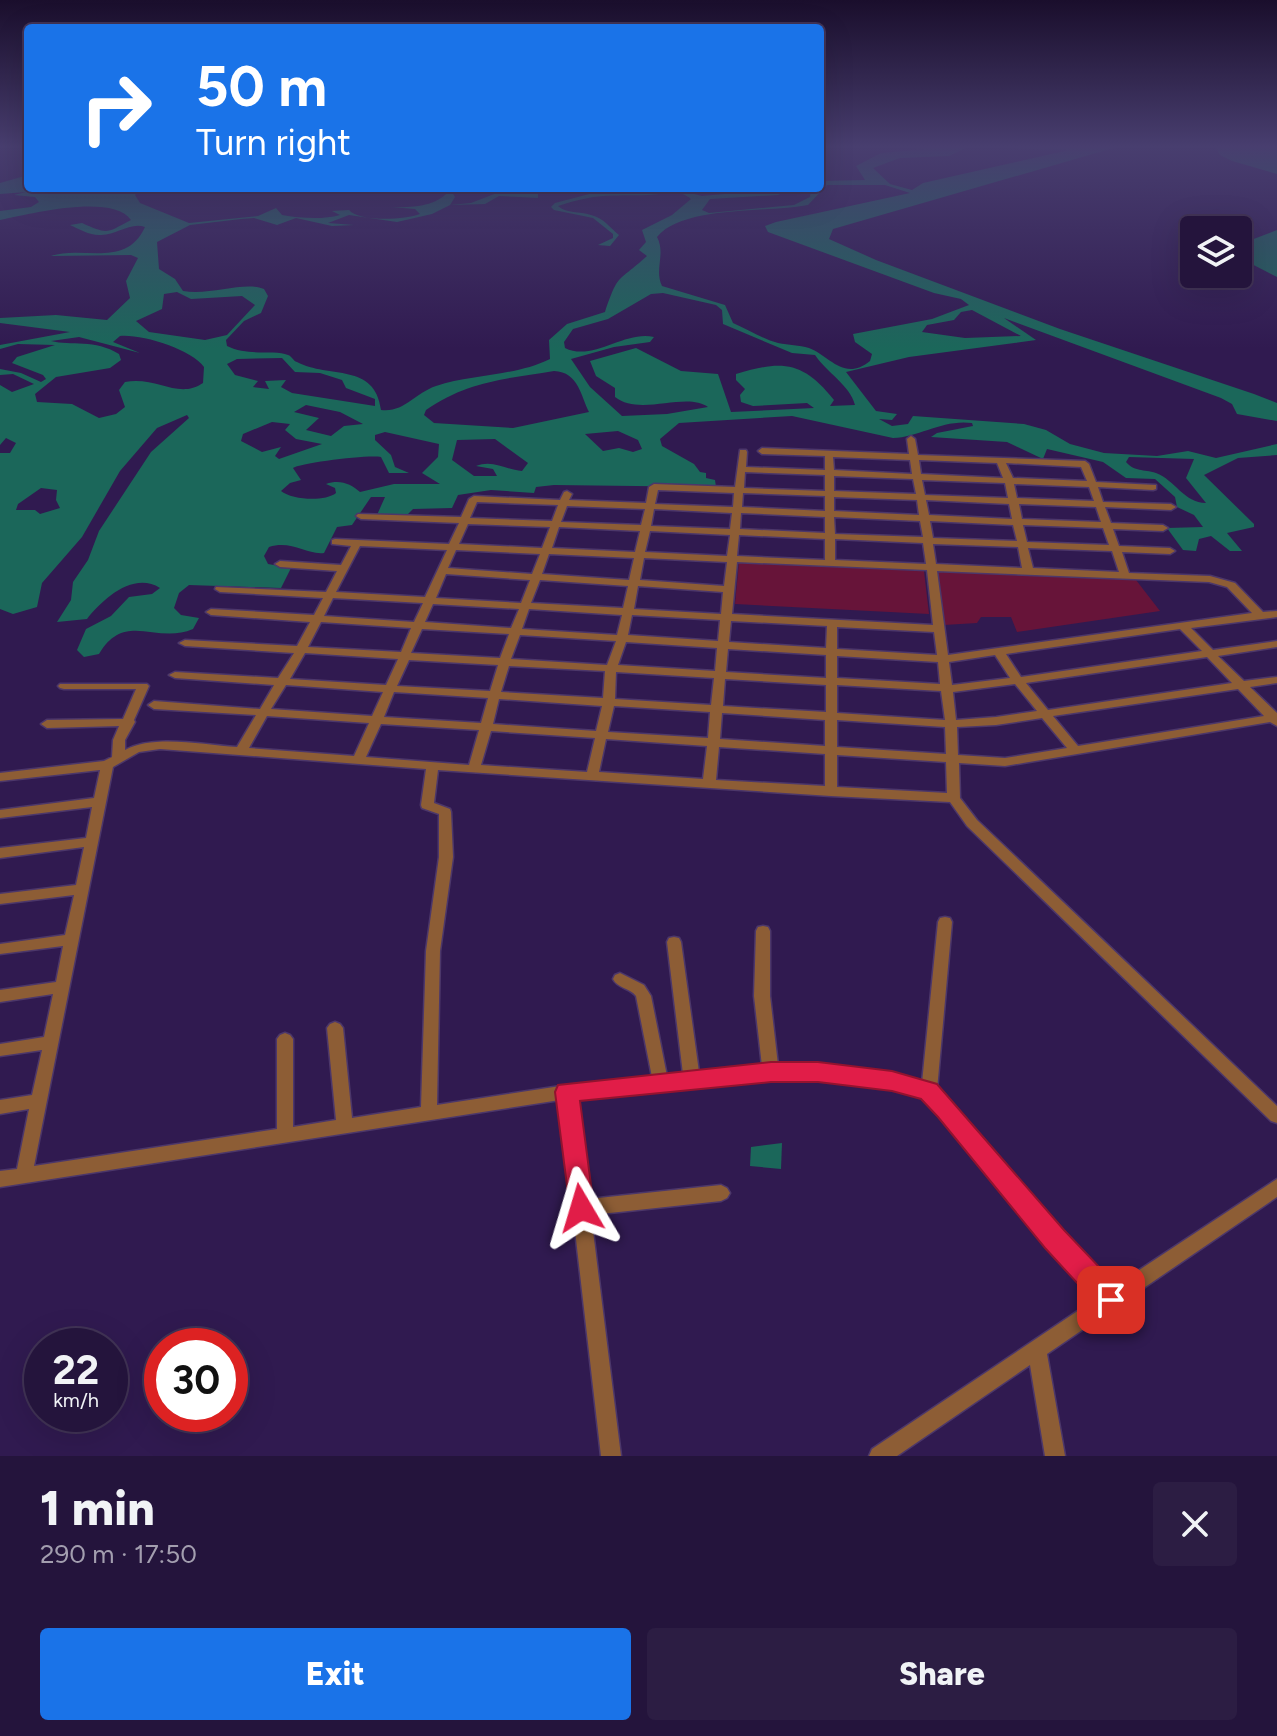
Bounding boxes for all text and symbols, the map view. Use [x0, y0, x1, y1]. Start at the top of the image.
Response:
text: 50 m [196, 53, 327, 120]
icon: right [64, 56, 168, 160]
text: Turn right [196, 121, 351, 164]
map controls [1180, 216, 1252, 288]
button: layers [1180, 216, 1252, 288]
position arrow [539, 1166, 623, 1250]
pin [1077, 1266, 1145, 1334]
icon: arrive [1089, 1278, 1133, 1322]
speed limit sign: 30 [144, 1328, 248, 1432]
text: 22 [53, 1346, 99, 1394]
text: km/h [53, 1388, 99, 1412]
text: 1 min [40, 1479, 155, 1537]
button: close [1153, 1482, 1237, 1566]
text: 290 m · 17:50 [40, 1538, 197, 1570]
button: Exit [40, 1628, 631, 1720]
button: Share [647, 1628, 1237, 1720]

